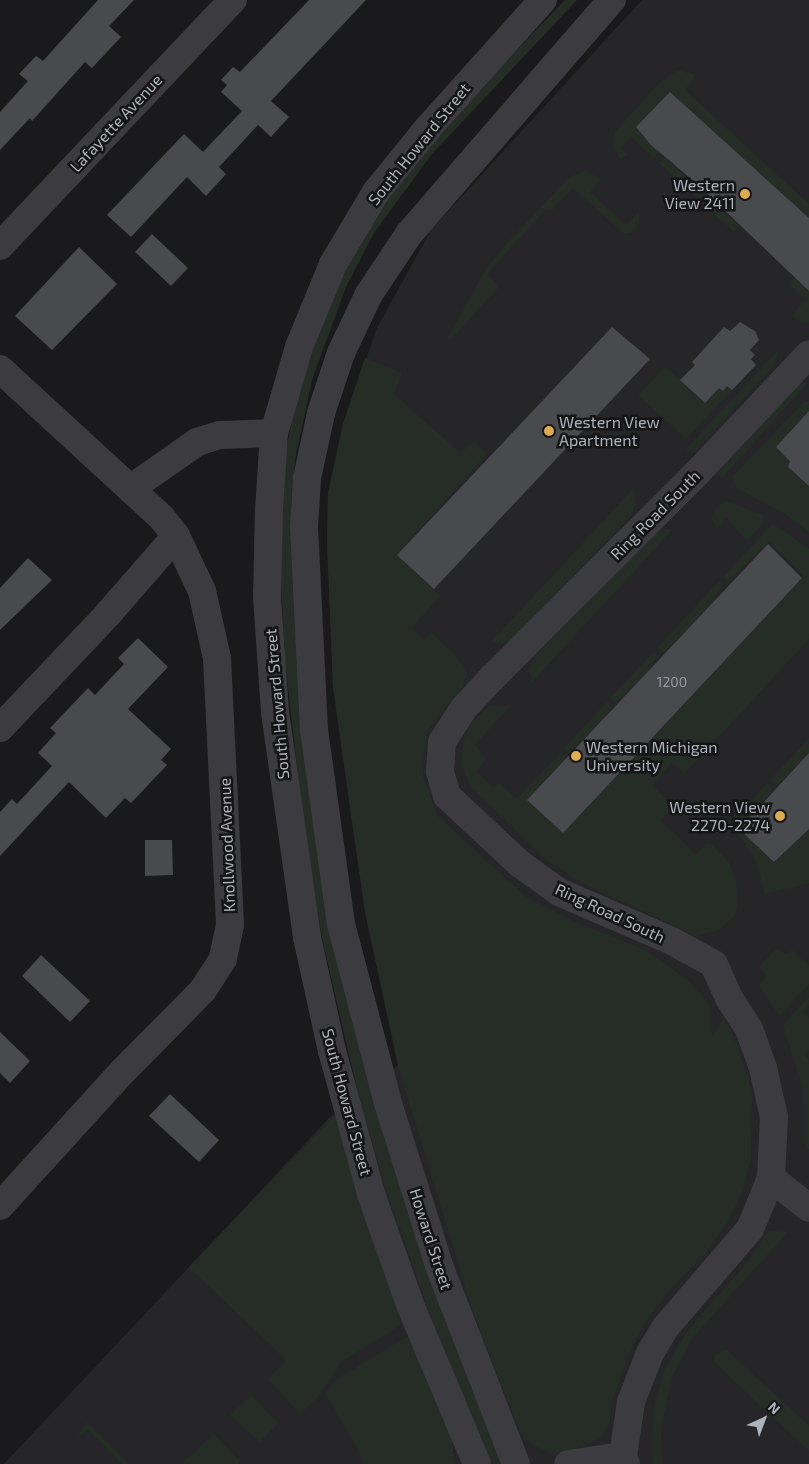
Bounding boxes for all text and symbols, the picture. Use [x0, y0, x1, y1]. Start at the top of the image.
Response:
street label: Lafayette Avenue [66, 70, 166, 176]
street label: South Howard Street [364, 79, 474, 209]
place label: Western View 2411 [664, 175, 735, 213]
marker: Western View 2411 [739, 188, 751, 200]
place label: Western View Apartment [559, 412, 660, 450]
marker: Western View Apartment [543, 425, 555, 437]
street label: Ring Road South [606, 466, 704, 564]
street label: South Howard Street [261, 628, 293, 780]
house number: 1200 [657, 674, 687, 690]
place label: Western Michigan University [586, 737, 718, 775]
marker: Western Michigan University [570, 750, 582, 762]
street label: Knollwood Avenue [215, 777, 239, 913]
place label: Western View 2270-2274 [669, 797, 770, 835]
marker: Western View 2270-2274 [774, 810, 786, 822]
street label: Ring Road South [552, 879, 668, 947]
street label: South Howard Street [318, 1026, 376, 1178]
street label: Howard Street [406, 1186, 456, 1292]
north arrow [739, 1394, 789, 1444]
text: N [765, 1398, 784, 1417]

